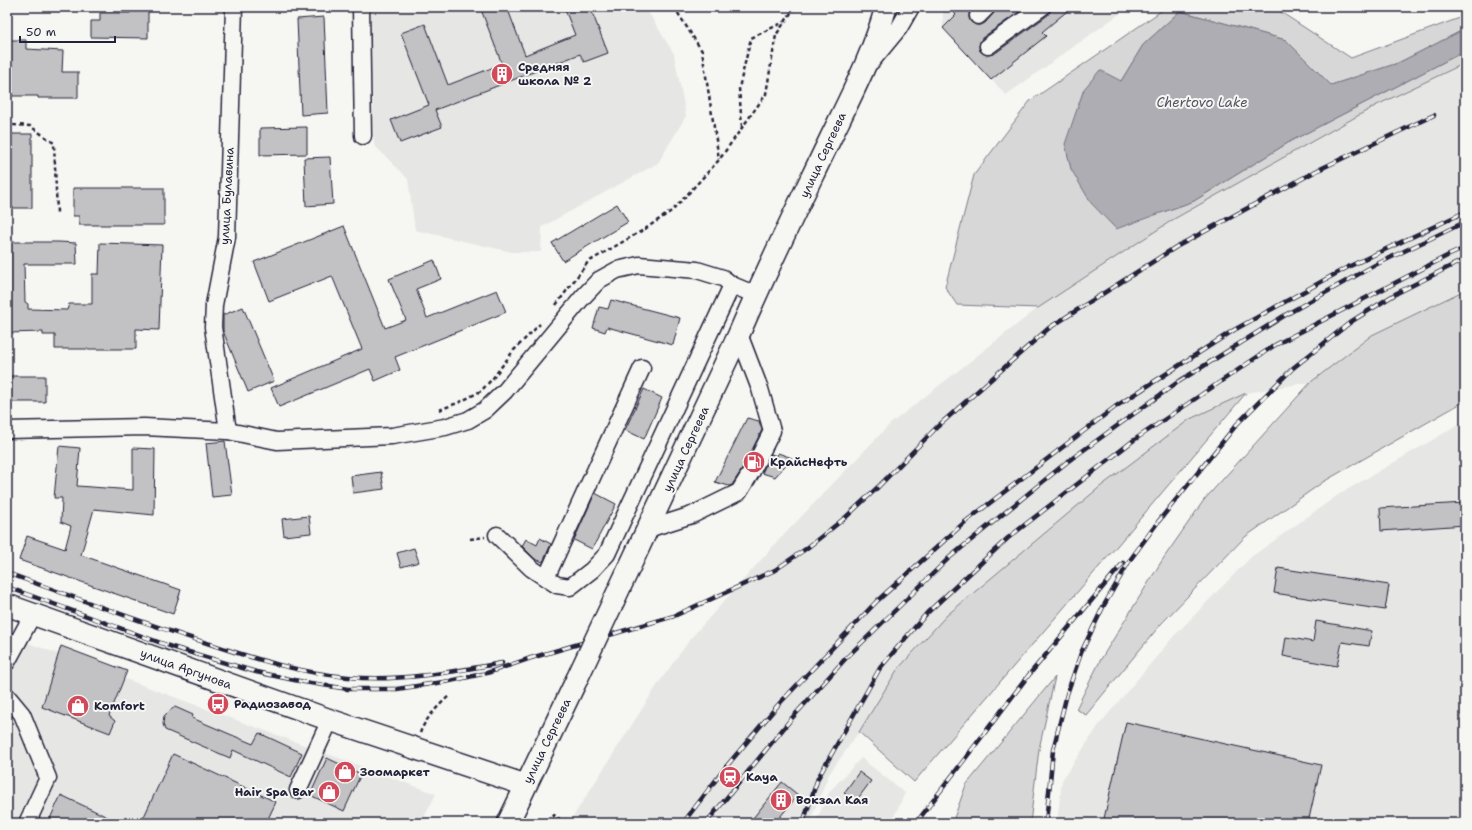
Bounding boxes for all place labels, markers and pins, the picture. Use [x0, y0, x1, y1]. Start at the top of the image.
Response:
place label: Средняя школа № 2 [518, 59, 592, 89]
building icon: Средняя школа № 2 [489, 61, 515, 87]
fuel station icon: КрайсНефть [741, 449, 767, 475]
place label: КрайсНефть [770, 454, 848, 470]
bus stop icon: Радиозавод [205, 691, 231, 717]
shop icon: Komfort [65, 693, 91, 719]
place label: Радиозавод [234, 696, 311, 712]
place label: Komfort [94, 698, 145, 714]
shop icon: Зоомаркет [332, 759, 358, 785]
place label: Зоомаркет [360, 764, 431, 780]
station icon: Kaya [717, 764, 743, 790]
place label: Kaya [746, 769, 778, 785]
shop icon: Hair Spa Bar [316, 779, 342, 805]
place label: Hair Spa Bar [235, 784, 315, 800]
building icon: Вокзал Кая [768, 787, 794, 813]
place label: Вокзал Кая [796, 792, 868, 808]

